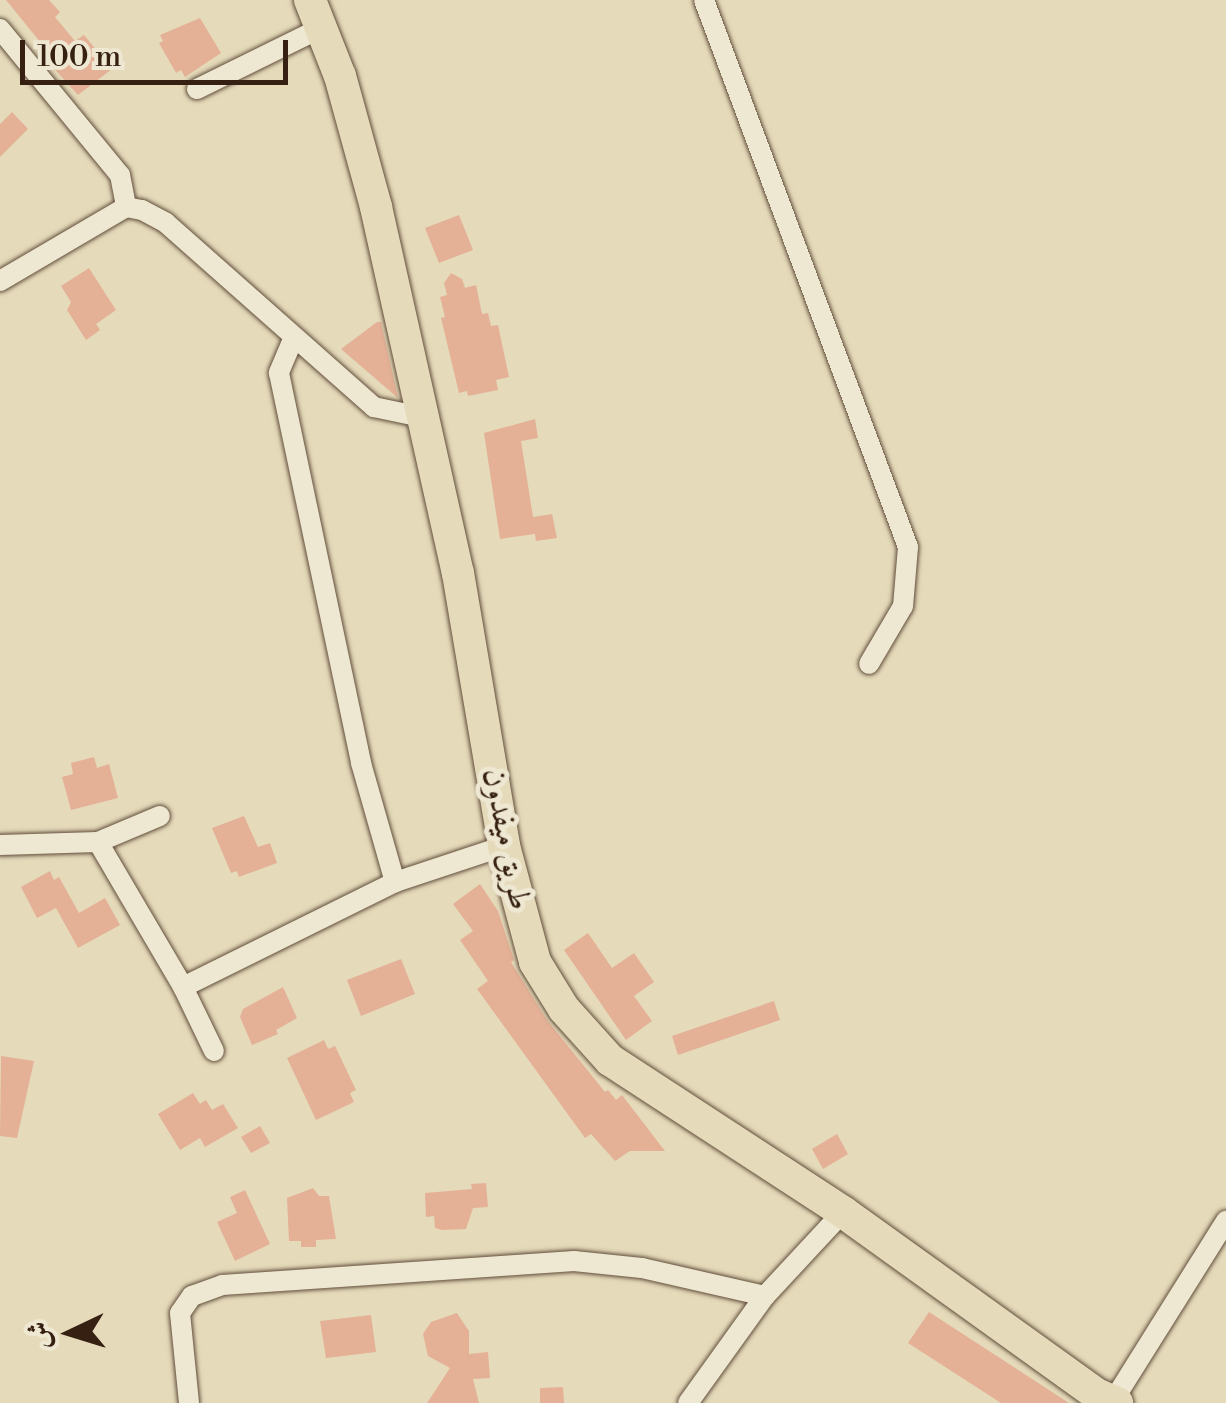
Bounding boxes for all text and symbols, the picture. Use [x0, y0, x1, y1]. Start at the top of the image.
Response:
scale bar [25, 20, 292, 82]
text: 100 m [37, 38, 121, 76]
street label: طريق ميفدون [474, 765, 540, 913]
north arrow [20, 1283, 120, 1383]
text: ش [21, 1320, 58, 1350]

